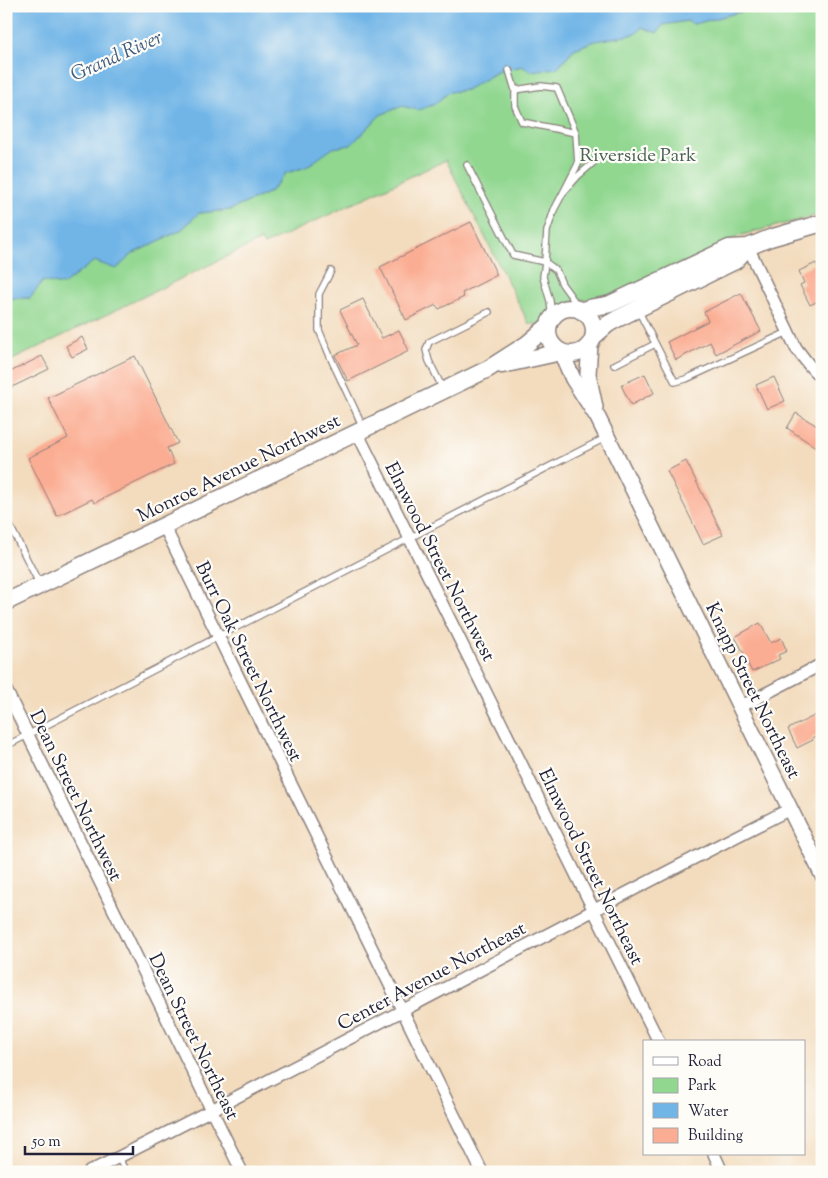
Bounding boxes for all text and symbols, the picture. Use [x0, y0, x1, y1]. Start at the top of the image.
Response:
water label: Grand River [67, 24, 168, 90]
park label: Riverside Park [580, 143, 697, 170]
street label: Monroe Avenue Northwest [133, 408, 346, 530]
street label: Elmwood Street Northwest [377, 458, 501, 667]
street label: Burr Oak Street Northwest [187, 557, 308, 767]
street label: Knapp Street Northeast [697, 598, 806, 784]
street label: Dean Street Northwest [22, 706, 128, 887]
street label: Elmwood Street Northeast [530, 764, 649, 970]
street label: Center Avenue Northeast [333, 916, 532, 1038]
street label: Dean Street Northeast [141, 949, 245, 1125]
legend [643, 1040, 806, 1156]
text: Road [688, 1052, 722, 1073]
text: Park [688, 1076, 717, 1097]
text: Water [688, 1102, 729, 1123]
scale bar [25, 1123, 132, 1155]
text: Building [688, 1126, 743, 1147]
text: 50 m [31, 1132, 61, 1153]

